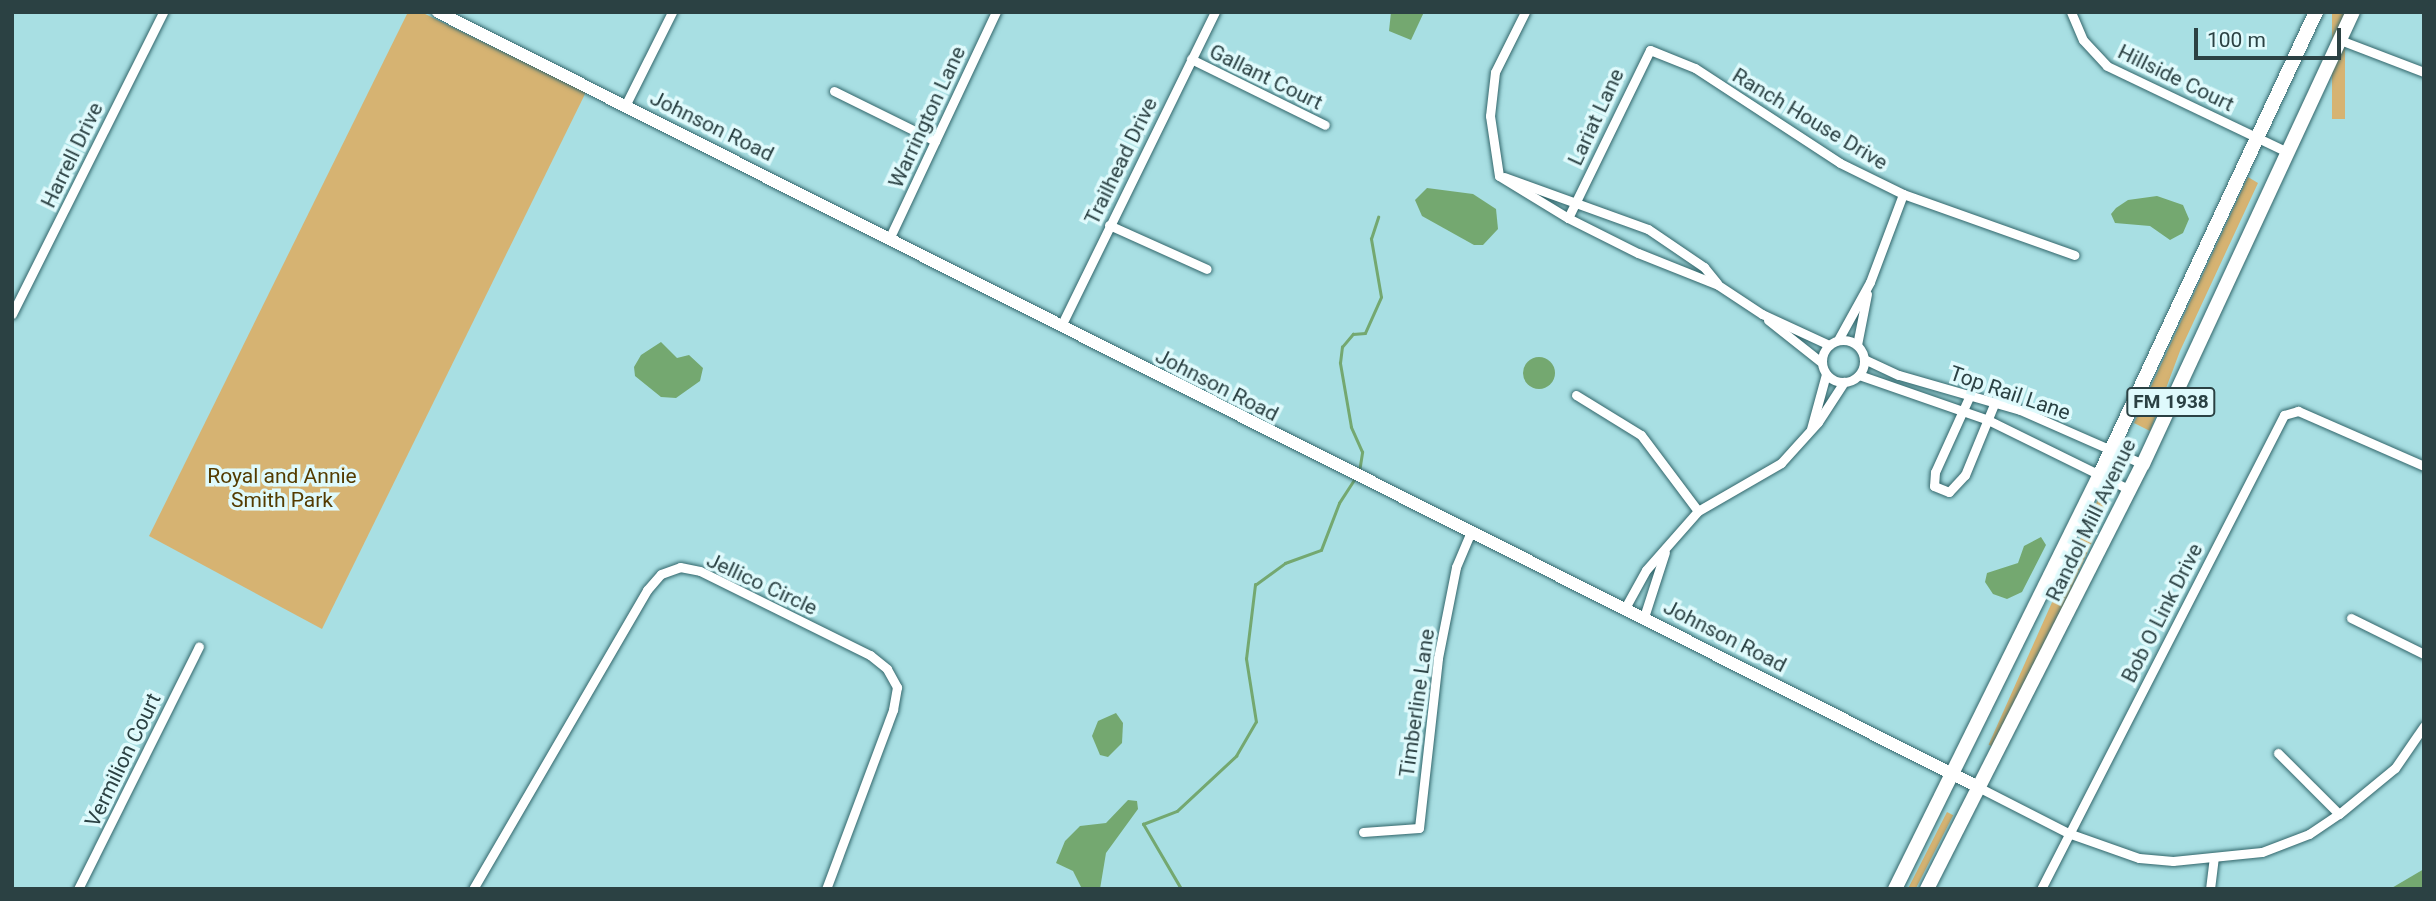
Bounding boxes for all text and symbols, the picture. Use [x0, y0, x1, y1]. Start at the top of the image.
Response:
scale bar [2198, 14, 2345, 58]
text: 100 m [2207, 28, 2266, 52]
street label: Gallant Court [1205, 39, 1327, 115]
street label: Hillside Court [2114, 39, 2238, 117]
street label: Warrington Lane [883, 42, 971, 192]
street label: Ranch House Drive [1728, 63, 1892, 175]
street label: Lariat Lane [1563, 65, 1629, 169]
street label: Johnson Road [646, 85, 778, 167]
street label: Trailhead Drive [1079, 93, 1163, 229]
street label: Harrell Drive [36, 98, 108, 212]
street label: Johnson Road [1151, 343, 1283, 427]
street label: Top Rail Lane [1946, 361, 2074, 425]
road number: FM 1938 [2126, 386, 2216, 418]
street label: Randol Mill Avenue [2041, 435, 2141, 605]
park label: Royal and Annie Smith Park [207, 463, 357, 513]
street label: Bob O Link Drive [2116, 539, 2208, 687]
street label: Jellico Circle [703, 547, 821, 621]
street label: Johnson Road [1659, 594, 1791, 678]
street label: Timberline Lane [1394, 627, 1440, 779]
street label: Vermilion Court [80, 689, 166, 831]

